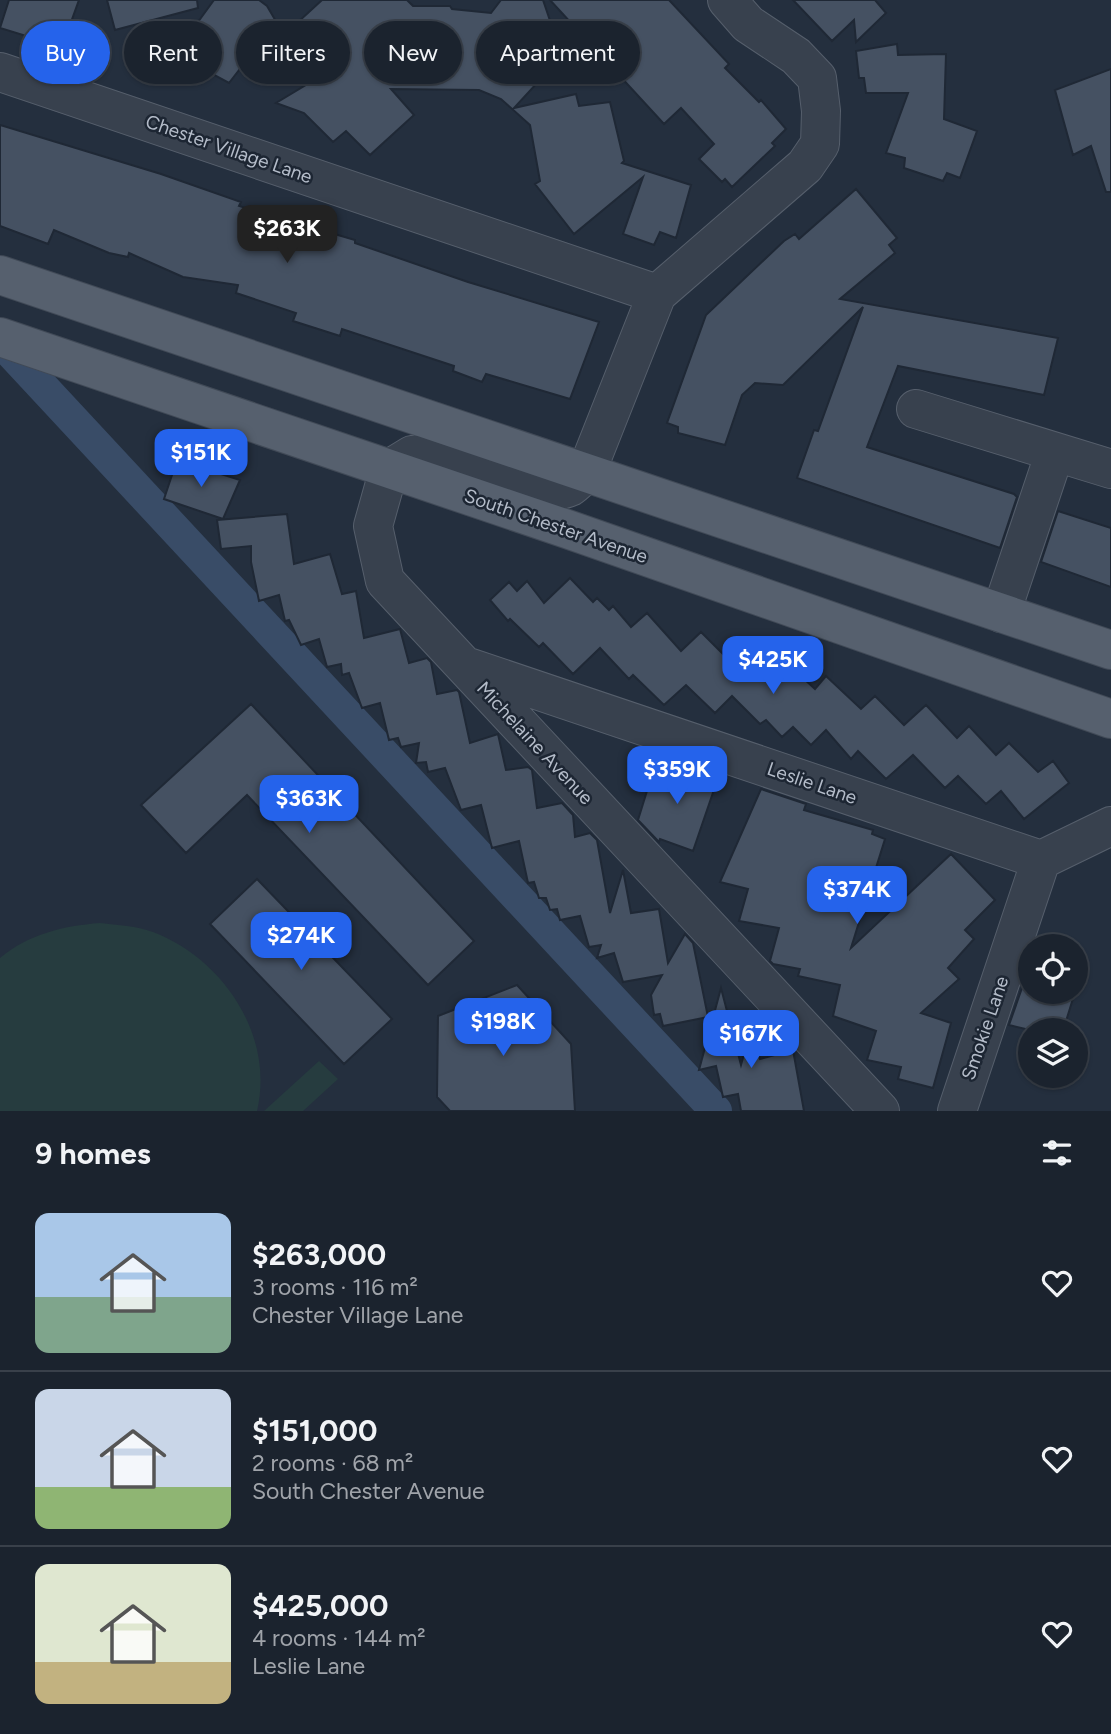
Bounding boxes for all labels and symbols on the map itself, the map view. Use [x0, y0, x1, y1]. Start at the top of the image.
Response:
street label: Chester Village Lane [143, 110, 315, 188]
pin: $263K [238, 205, 336, 265]
pin: $151K [152, 430, 250, 489]
street label: South Chester Avenue [461, 484, 651, 568]
pin: $425K [724, 636, 822, 696]
street label: Michelaine Avenue [472, 677, 598, 809]
pin: $359K [628, 746, 726, 806]
street label: Leslie Lane [764, 757, 860, 809]
pin: $363K [260, 776, 358, 835]
pin: $374K [808, 866, 906, 926]
pin: $274K [252, 912, 350, 972]
street label: Smokie Lane [957, 973, 1013, 1083]
pin: $198K [454, 998, 552, 1058]
pin: $167K [702, 1010, 800, 1070]

